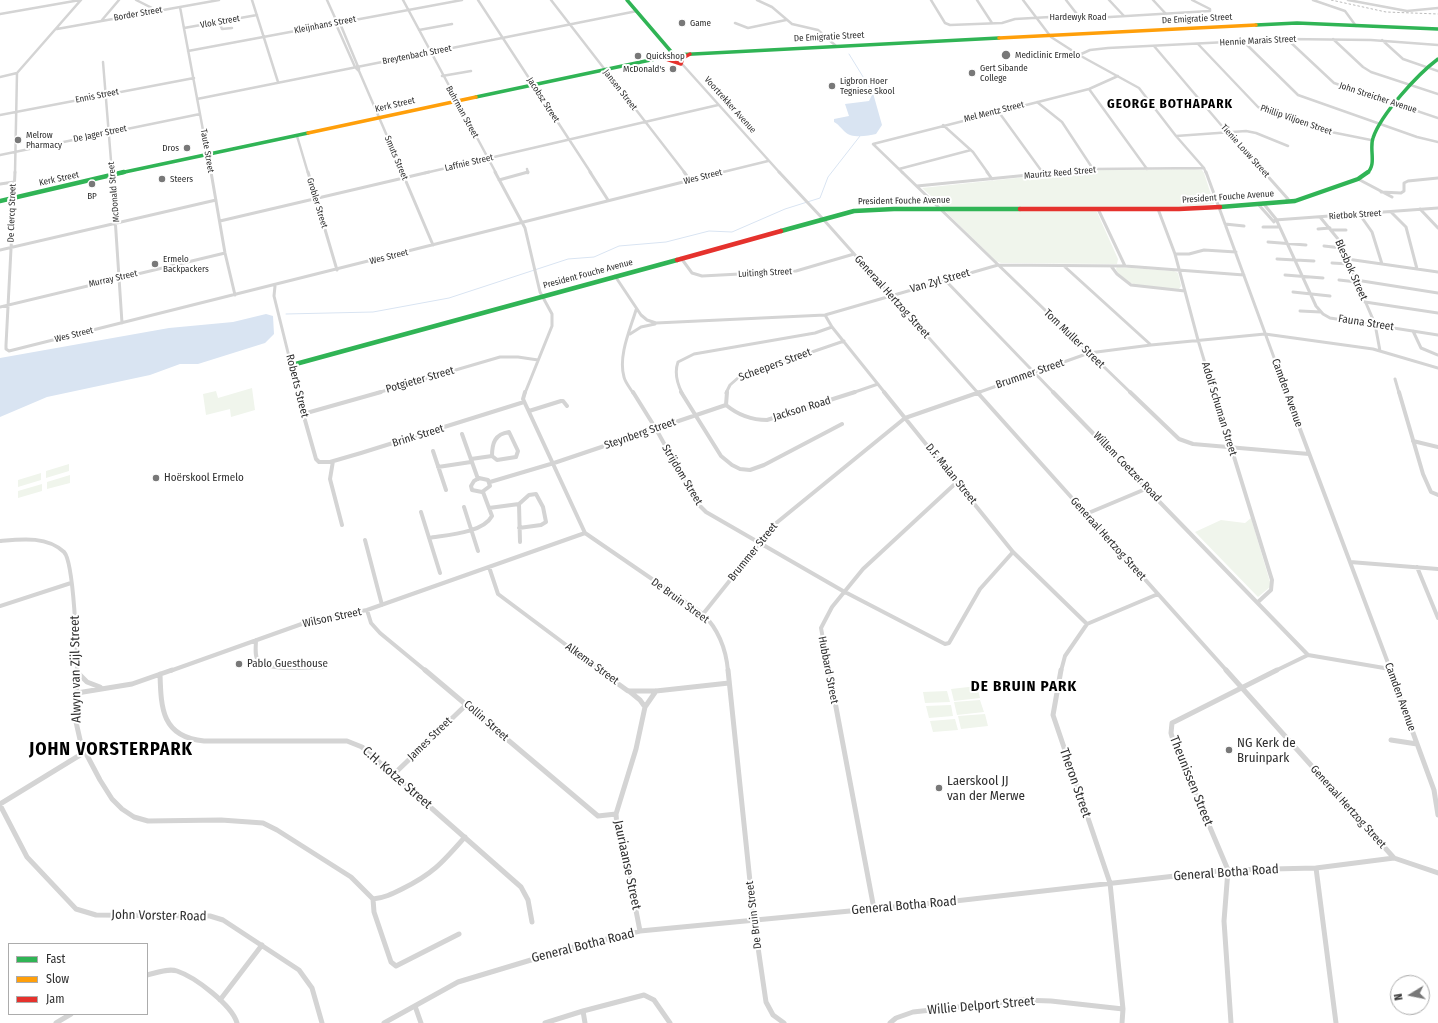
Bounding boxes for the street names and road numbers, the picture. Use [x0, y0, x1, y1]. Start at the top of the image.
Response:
street label: Border Street [113, 4, 163, 24]
street label: Hardewyk Road [1050, 12, 1106, 22]
street label: De Emigratie Street [1162, 12, 1232, 26]
street label: Vlok Street [199, 13, 241, 31]
street label: Kleijnhans Street [293, 14, 357, 36]
street label: De Emigratie Street [794, 30, 864, 44]
street label: Hennie Marais Street [1219, 34, 1297, 48]
street label: Breytenbach Street [382, 43, 452, 67]
street label: Jansen Street [601, 67, 639, 113]
street label: Jacobsz Street [524, 75, 562, 125]
street label: Voortrekker Avenue [702, 75, 758, 135]
street label: John Streicher Avenue [1338, 80, 1418, 116]
street label: Buhrman Street [443, 84, 481, 140]
street label: Ennis Street [74, 87, 120, 105]
street label: Kerk Street [374, 95, 416, 115]
street label: Mel Mentz Street [963, 99, 1025, 125]
street label: Phillip Viljoen Street [1259, 103, 1333, 137]
street label: Tienie Louw Street [1218, 122, 1272, 180]
street label: De Jager Street [72, 123, 128, 145]
street label: Taute Street [198, 128, 216, 174]
street label: Smuts Street [382, 134, 410, 182]
street label: Laffnie Street [444, 152, 494, 174]
street label: McDonald Street [106, 161, 122, 223]
street label: Mauritz Reed Street [1024, 164, 1096, 182]
street label: Wes Street [683, 167, 723, 187]
street label: Kerk Street [38, 169, 80, 189]
street label: Grobler Street [304, 177, 330, 229]
street label: De Clercq Street [6, 183, 18, 243]
street label: President Fouche Avenue [1182, 188, 1274, 206]
street label: President Fouche Avenue [858, 195, 950, 207]
street label: Rietbok Street [1328, 208, 1382, 222]
street label: Blesbok Street [1332, 237, 1370, 303]
street label: Wes Street [369, 247, 409, 267]
street label: Generaal Hertzog Street [851, 253, 933, 341]
street label: President Fouche Avenue [542, 257, 634, 291]
street label: Luitingh Street [738, 266, 792, 280]
street label: Van Zyl Street [909, 266, 971, 296]
street label: Murray Street [88, 268, 138, 290]
street label: Tom Muller Street [1041, 307, 1107, 371]
street label: Fauna Street [1337, 312, 1395, 334]
street label: Wes Street [54, 325, 94, 345]
street label: Scheepers Street [737, 346, 813, 384]
street label: Roberts Street [283, 353, 311, 419]
street label: Brummer Street [994, 356, 1066, 392]
street label: Camden Avenue [1268, 357, 1306, 429]
street label: Adolf Schuman Street [1198, 361, 1240, 457]
street label: Potgieter Street [384, 364, 456, 396]
street label: Jackson Road [771, 394, 833, 424]
street label: Steynberg Street [603, 416, 677, 452]
street label: Brink Street [391, 422, 445, 450]
street label: Willem Coetzer Road [1090, 429, 1164, 505]
street label: D.F. Malan Street [923, 441, 979, 507]
street label: Strijdom Street [659, 442, 705, 508]
street label: Generaal Hertzog Street [1067, 495, 1149, 583]
street label: Brummer Street [725, 520, 781, 584]
street label: De Bruin Street [649, 576, 711, 626]
street label: Wilson Street [301, 605, 363, 631]
street label: Alwyn van Zijl Street [67, 615, 85, 723]
street label: Hubbard Street [815, 635, 841, 705]
street label: Alkema Street [563, 640, 621, 688]
street label: Camden Avenue [1381, 661, 1419, 733]
street label: Collin Street [461, 698, 511, 744]
street label: James Street [405, 715, 455, 763]
street label: Theunissen Street [1166, 734, 1216, 828]
street label: C.H. Kotze Street [359, 743, 435, 813]
street label: Theron Street [1056, 746, 1094, 820]
street label: Generaal Hertzog Street [1307, 763, 1389, 851]
street label: Jauriaanse Street [610, 819, 644, 911]
street label: General Botha Road [1173, 862, 1279, 884]
street label: De Bruin Street [743, 880, 765, 950]
street label: General Botha Road [851, 894, 957, 918]
street label: John Vorster Road [111, 907, 207, 925]
street label: General Botha Road [530, 926, 636, 966]
street label: Willie Delport Street [927, 994, 1035, 1018]

